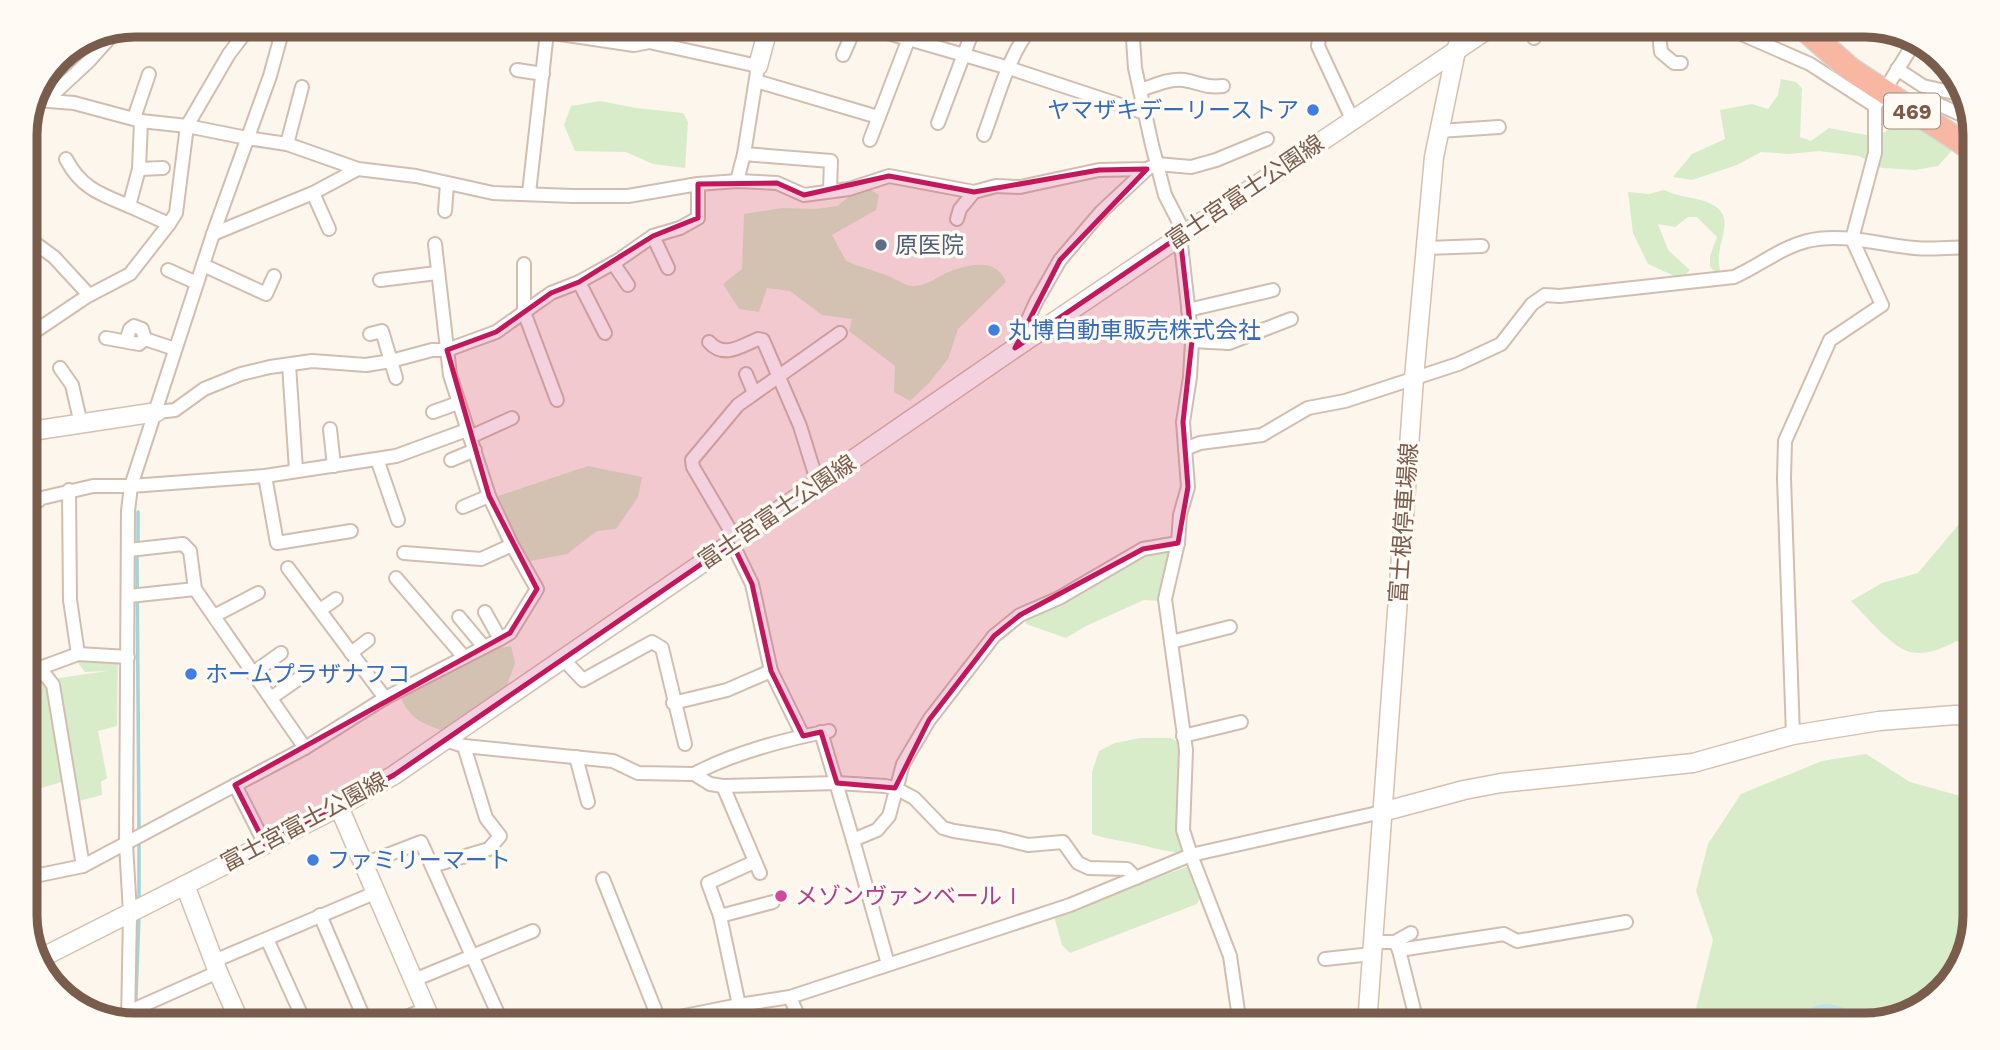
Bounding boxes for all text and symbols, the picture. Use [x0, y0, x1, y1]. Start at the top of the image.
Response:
road number: 469 [1884, 94, 1940, 128]
place label: ヤマザキデーリーストア [1047, 97, 1299, 124]
marker: ヤマザキデーリーストア [1305, 102, 1321, 118]
street label: 富士宮富士公園線 [1161, 129, 1329, 255]
place label: 原医院 [895, 232, 964, 259]
marker: 原医院 [873, 237, 889, 253]
place label: 丸博自動車販売株式会社 [1008, 317, 1261, 344]
marker: 丸博自動車販売株式会社 [986, 322, 1002, 338]
street label: 富士根停車場線 [1385, 442, 1423, 604]
street label: 富士宮富士公園線 [693, 449, 861, 575]
place label: ホームプラザナフコ [205, 661, 410, 688]
marker: ホームプラザナフコ [183, 666, 199, 682]
street label: 富士宮富士公園線 [216, 767, 392, 877]
place label: ファミリーマート [327, 847, 511, 874]
marker: ファミリーマート [305, 852, 321, 868]
place label: メゾンヴァンベール I [795, 883, 1017, 910]
marker: メゾンヴァンベール I [773, 888, 789, 904]

